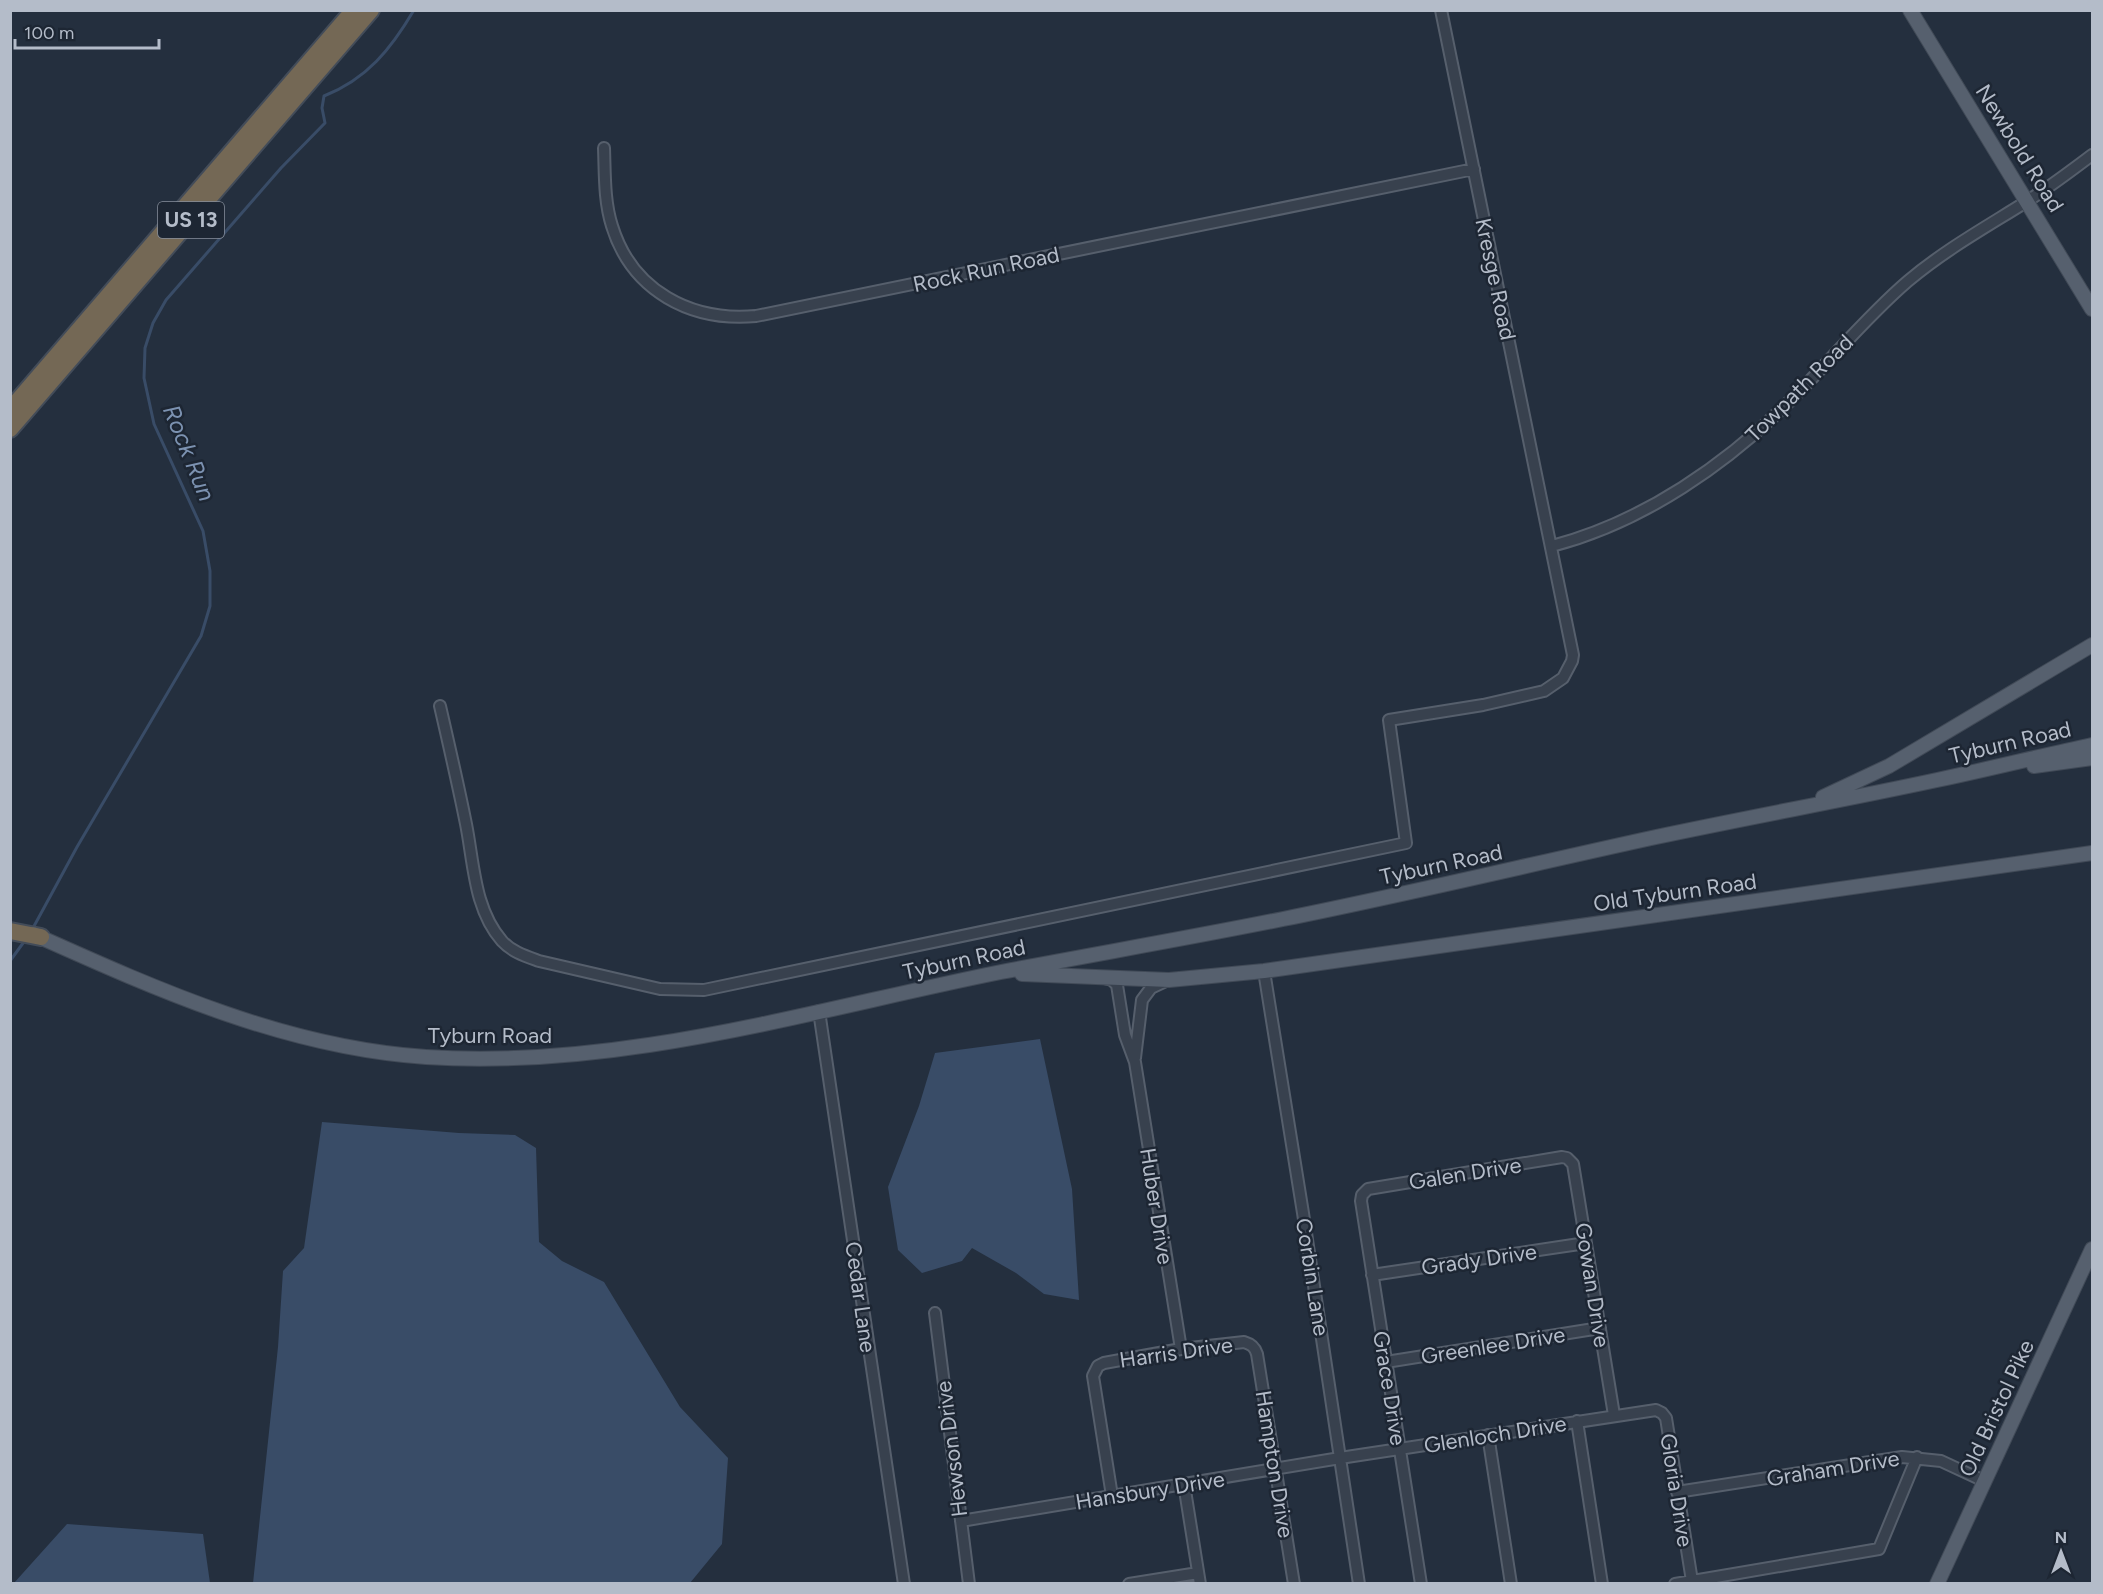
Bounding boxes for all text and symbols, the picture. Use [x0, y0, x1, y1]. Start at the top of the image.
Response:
scale bar [15, 12, 159, 50]
text: 100 m [24, 22, 74, 44]
street label: Newbold Road [1970, 79, 2070, 217]
road number: US 13 [158, 202, 224, 238]
street label: Kresge Road [1469, 216, 1522, 343]
street label: Rock Run Road [910, 241, 1062, 298]
street label: Towpath Road [1740, 329, 1859, 448]
water label: Rock Run [157, 400, 222, 505]
street label: Tyburn Road [1946, 715, 2074, 770]
street label: Tyburn Road [1377, 838, 1505, 891]
street label: Old Tyburn Road [1592, 868, 1758, 917]
street label: Tyburn Road [900, 933, 1028, 986]
street label: Tyburn Road [428, 1022, 552, 1049]
street label: Huber Drive [1134, 1146, 1179, 1266]
street label: Galen Drive [1407, 1151, 1523, 1196]
street label: Corbin Lane [1290, 1216, 1335, 1338]
street label: Gowan Drive [1569, 1221, 1616, 1349]
street label: Grady Drive [1420, 1238, 1538, 1281]
street label: Cedar Lane [839, 1240, 882, 1354]
street label: Greenlee Drive [1419, 1321, 1567, 1370]
street label: Grace Drive [1367, 1329, 1412, 1447]
street label: Harris Drive [1118, 1331, 1235, 1374]
street label: Old Bristol Pike [1953, 1335, 2040, 1481]
street label: Hewson Drive [930, 1379, 973, 1519]
street label: Hampton Drive [1250, 1388, 1300, 1540]
street label: Glenloch Drive [1422, 1410, 1568, 1459]
street label: Gloria Drive [1654, 1431, 1699, 1549]
street label: Graham Drive [1765, 1445, 1901, 1492]
street label: Hansbury Drive [1074, 1465, 1227, 1516]
north arrow [2031, 1522, 2091, 1582]
text: N [2055, 1528, 2067, 1547]

